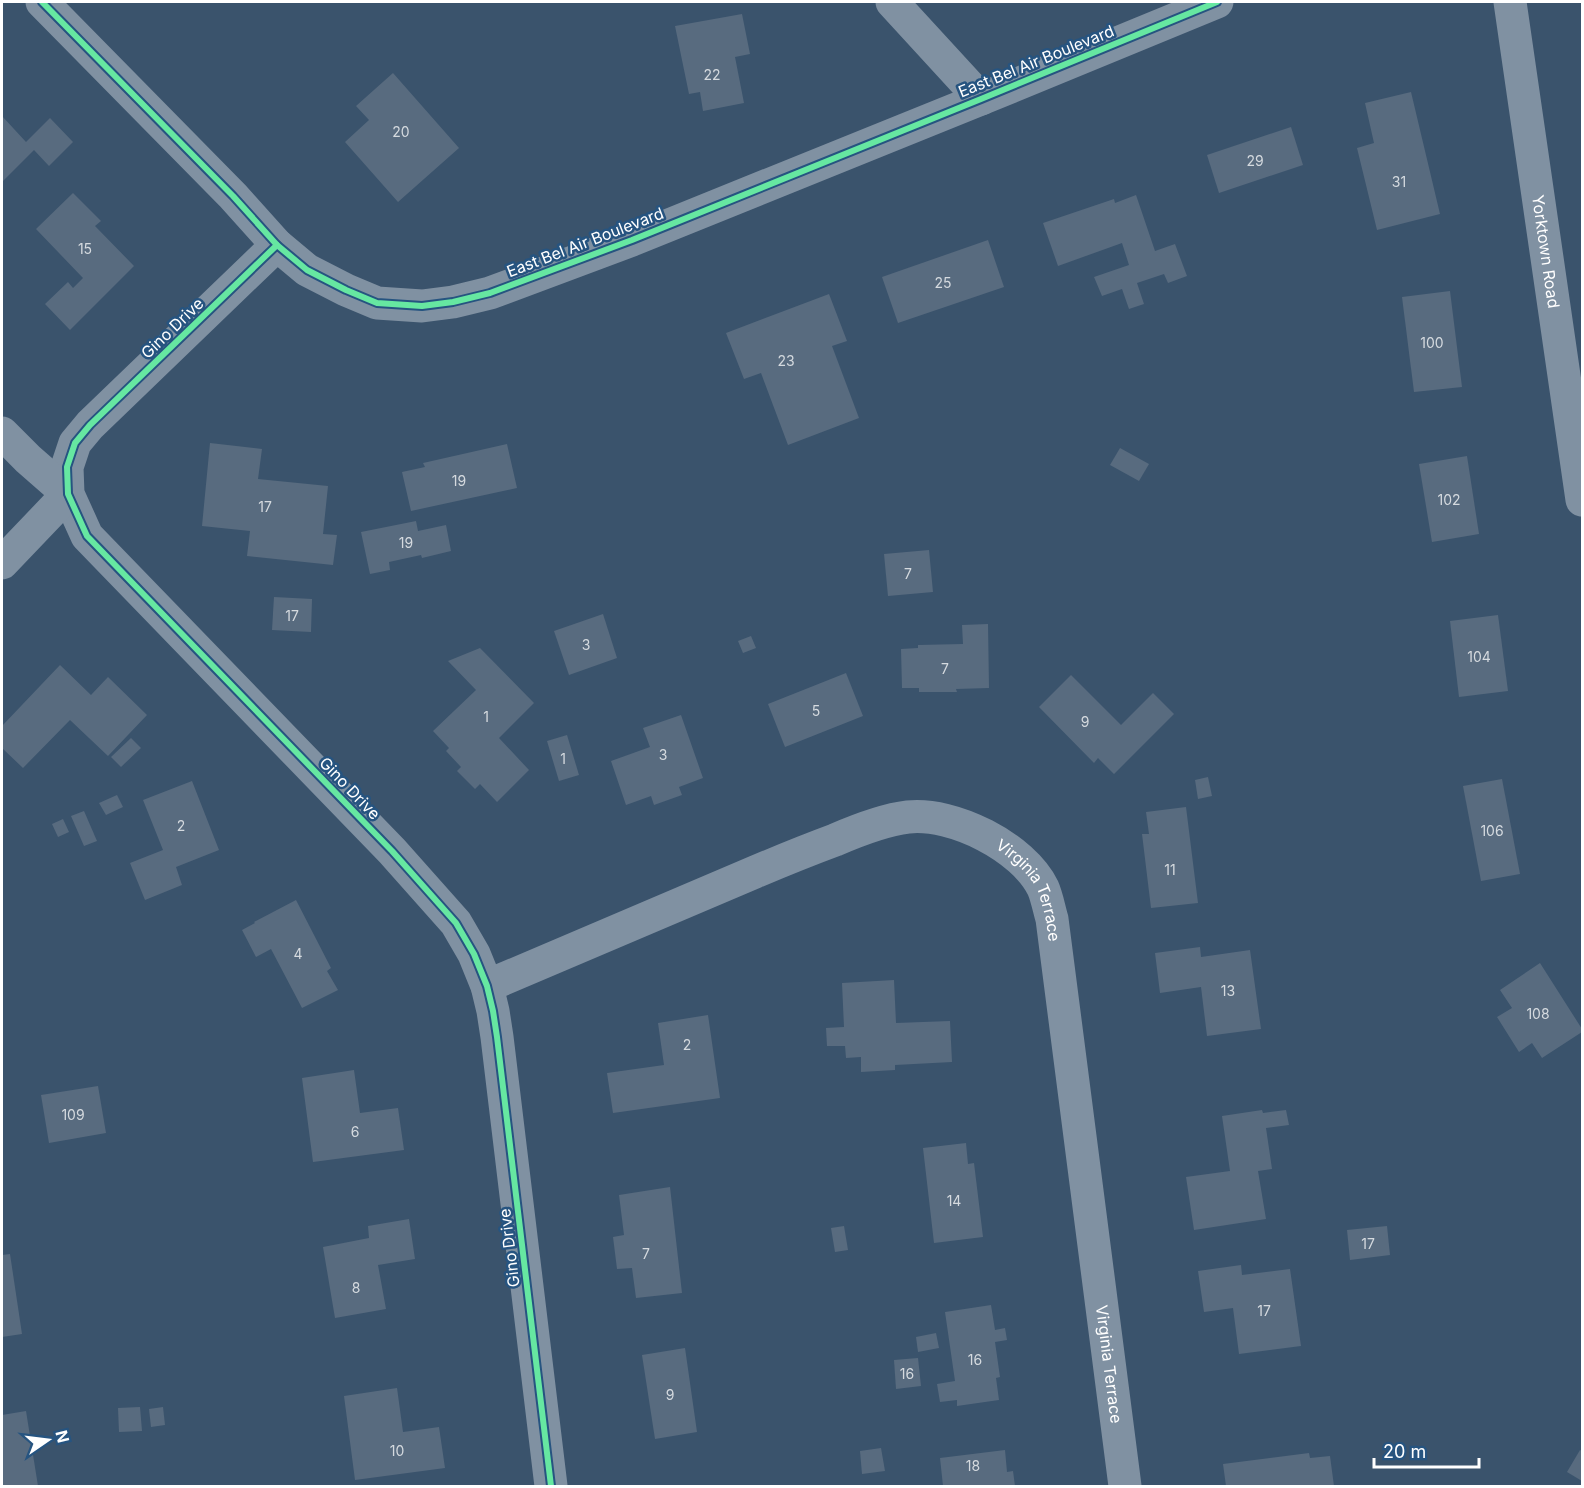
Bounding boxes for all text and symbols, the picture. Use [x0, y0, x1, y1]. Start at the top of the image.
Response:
street label: East Bel Air Boulevard [955, 21, 1117, 101]
house number: 22 [703, 66, 721, 83]
house number: 20 [392, 123, 410, 140]
house number: 29 [1246, 152, 1264, 169]
house number: 31 [1392, 173, 1406, 190]
street label: Yorktown Road [1528, 193, 1564, 309]
street label: East Bel Air Boulevard [504, 203, 666, 281]
house number: 15 [78, 240, 92, 257]
house number: 25 [934, 274, 952, 291]
street label: Gino Drive [137, 293, 207, 363]
house number: 100 [1420, 334, 1444, 351]
house number: 23 [777, 352, 795, 369]
house number: 19 [452, 472, 466, 489]
house number: 102 [1437, 491, 1461, 508]
house number: 17 [258, 498, 272, 515]
house number: 19 [399, 534, 413, 551]
house number: 7 [904, 565, 912, 582]
house number: 17 [285, 607, 299, 624]
house number: 3 [582, 636, 590, 653]
house number: 104 [1467, 648, 1491, 665]
house number: 7 [941, 660, 949, 677]
house number: 5 [812, 702, 820, 719]
house number: 1 [483, 708, 489, 725]
house number: 9 [1081, 713, 1089, 730]
house number: 3 [659, 746, 667, 763]
house number: 1 [560, 750, 566, 767]
street label: Gino Drive [315, 753, 385, 823]
house number: 2 [177, 817, 185, 834]
house number: 106 [1480, 822, 1504, 839]
street label: Virginia Terrace [993, 834, 1065, 943]
house number: 11 [1164, 861, 1176, 878]
house number: 4 [293, 945, 303, 962]
house number: 13 [1221, 982, 1235, 999]
house number: 108 [1526, 1005, 1550, 1022]
house number: 2 [683, 1036, 691, 1053]
house number: 109 [61, 1106, 85, 1123]
house number: 6 [351, 1123, 359, 1140]
house number: 14 [947, 1192, 961, 1209]
street label: Gino Drive [494, 1208, 524, 1288]
house number: 17 [1361, 1235, 1375, 1252]
house number: 7 [642, 1245, 650, 1262]
house number: 8 [352, 1279, 360, 1296]
house number: 17 [1257, 1302, 1271, 1319]
street label: Virginia Terrace [1092, 1304, 1127, 1425]
house number: 16 [968, 1351, 982, 1368]
house number: 16 [900, 1365, 914, 1382]
house number: 9 [666, 1386, 674, 1403]
north arrow [18, 1410, 78, 1470]
text: N [51, 1428, 74, 1445]
scale bar [1374, 1431, 1479, 1469]
text: 20 m [1383, 1441, 1426, 1462]
house number: 10 [390, 1442, 404, 1459]
house number: 18 [966, 1457, 980, 1474]

